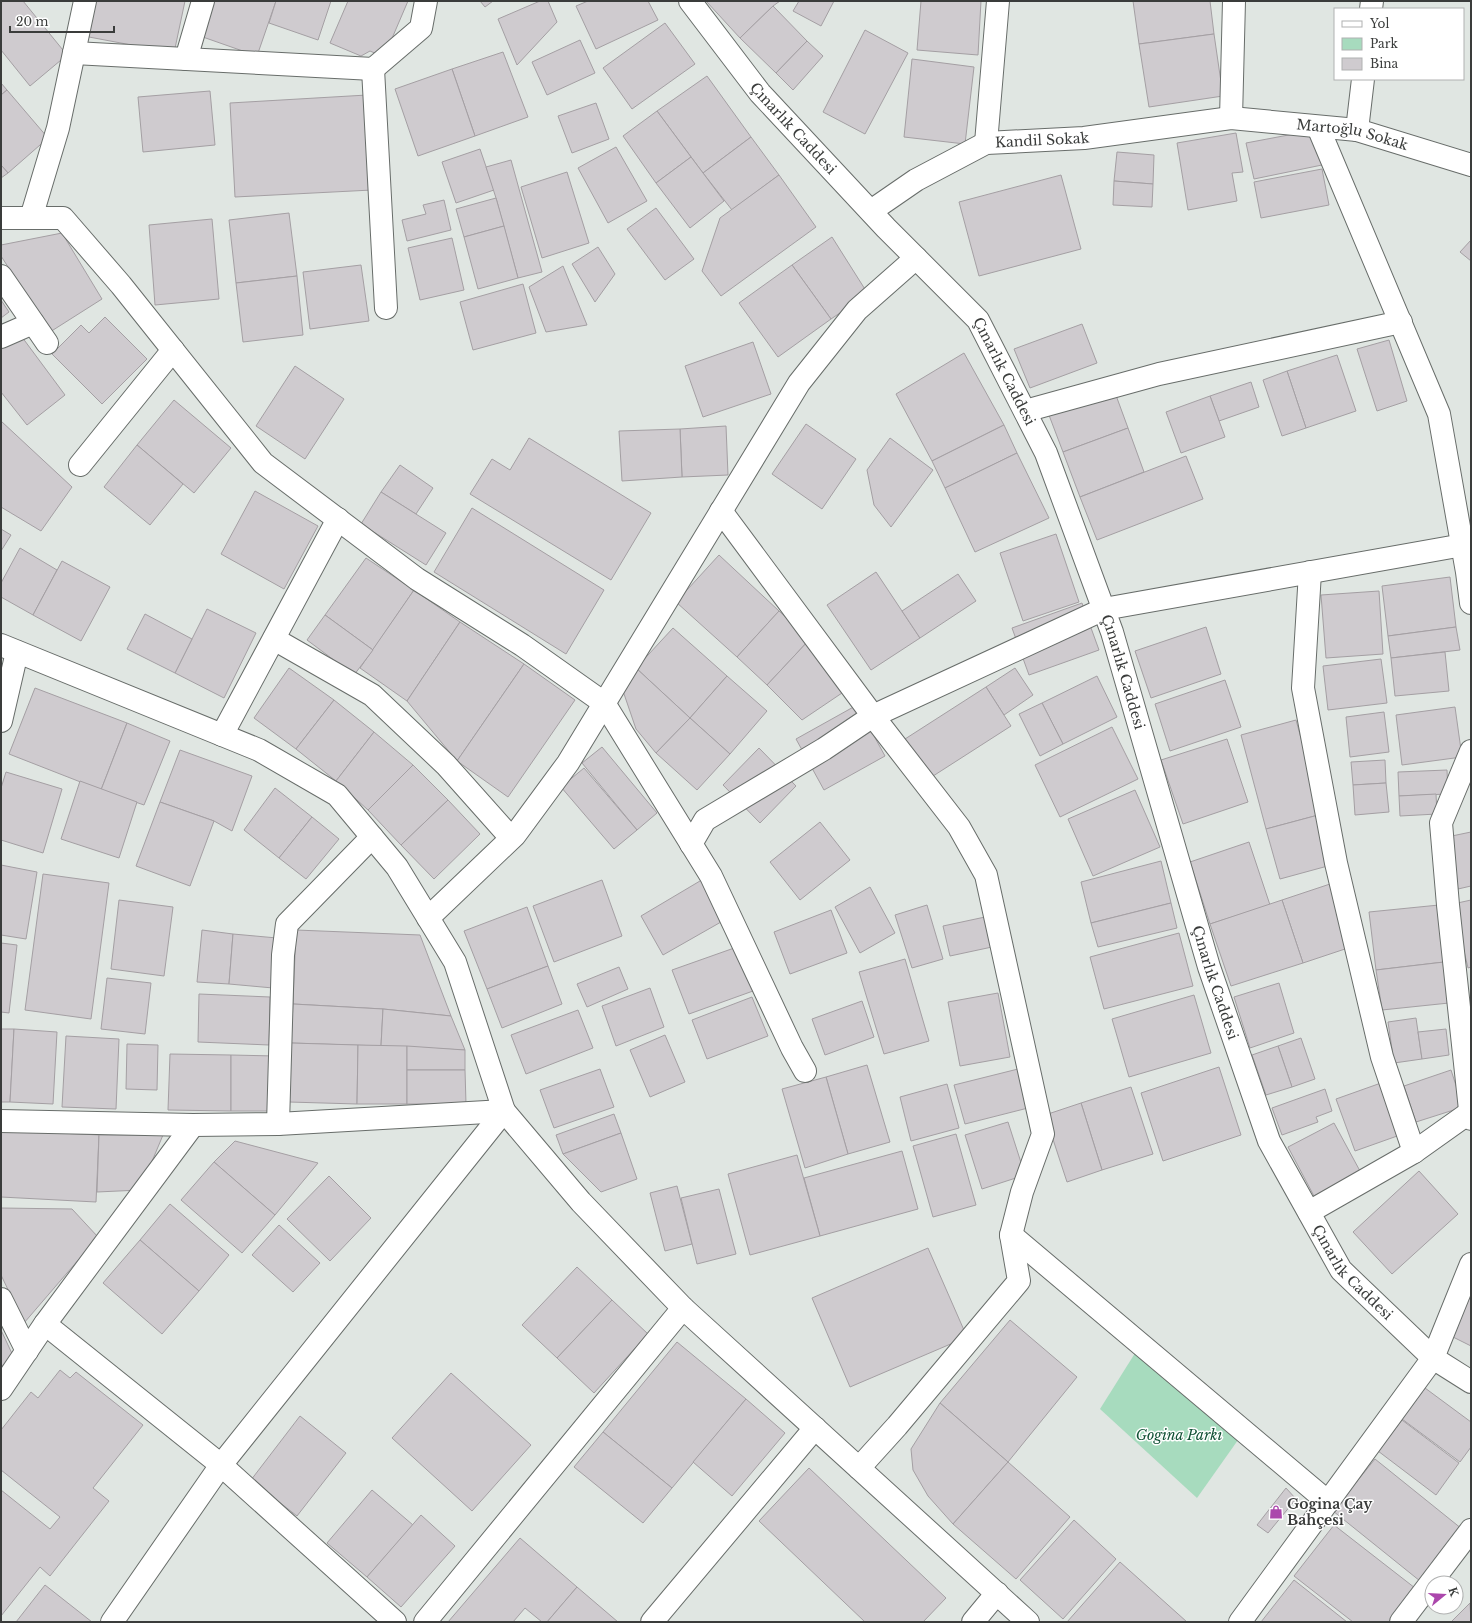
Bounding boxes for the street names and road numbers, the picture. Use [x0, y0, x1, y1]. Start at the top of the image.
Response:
street label: Çınarlık Caddesi [746, 79, 840, 178]
street label: Martoğlu Sokak [1296, 115, 1411, 154]
street label: Kandil Sokak [995, 128, 1091, 152]
street label: Çınarlık Caddesi [969, 314, 1039, 429]
street label: Çınarlık Caddesi [1097, 612, 1149, 732]
street label: Çınarlık Caddesi [1188, 923, 1242, 1042]
street label: Çınarlık Caddesi [1308, 1221, 1397, 1324]

